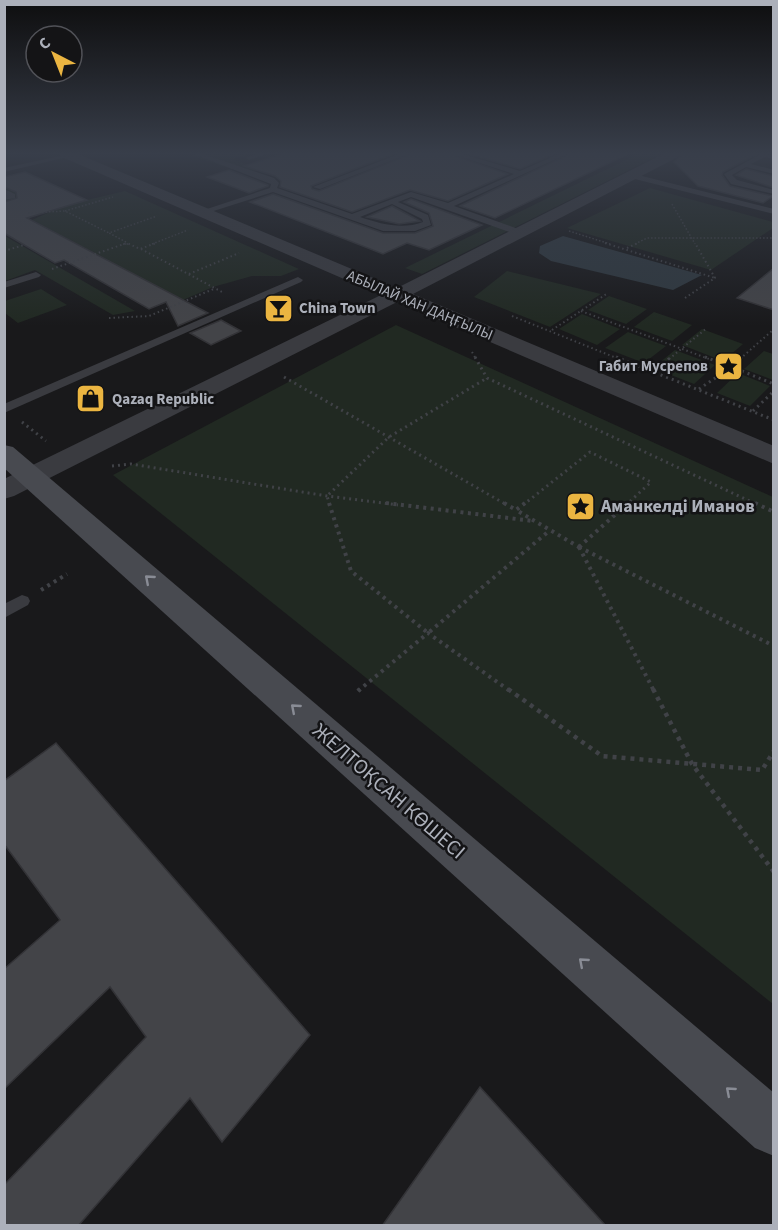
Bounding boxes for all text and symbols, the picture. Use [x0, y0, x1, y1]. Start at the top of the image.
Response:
north arrow [24, 24, 84, 84]
text: С [34, 32, 55, 55]
street label: АБЫЛАЙ ХАН ДАҢҒЫЛЫ [344, 265, 496, 346]
bar icon: China Town [262, 292, 294, 324]
place label: China Town [299, 298, 376, 319]
place icon: Габит Мусрепов [713, 350, 745, 382]
place label: Габит Мусрепов [599, 356, 708, 377]
shop icon: Qazaq Republic [75, 383, 107, 415]
place label: Qazaq Republic [112, 389, 214, 410]
place icon: Аманкелді Иманов [564, 490, 596, 522]
place label: Аманкелді Иманов [600, 494, 755, 519]
one-way arrow [145, 575, 156, 586]
one-way arrow [291, 704, 302, 715]
street label: ЖЕЛТОҚСАН КӨШЕСІ [306, 716, 472, 866]
one-way arrow [579, 958, 590, 969]
one-way arrow [726, 1087, 736, 1098]

